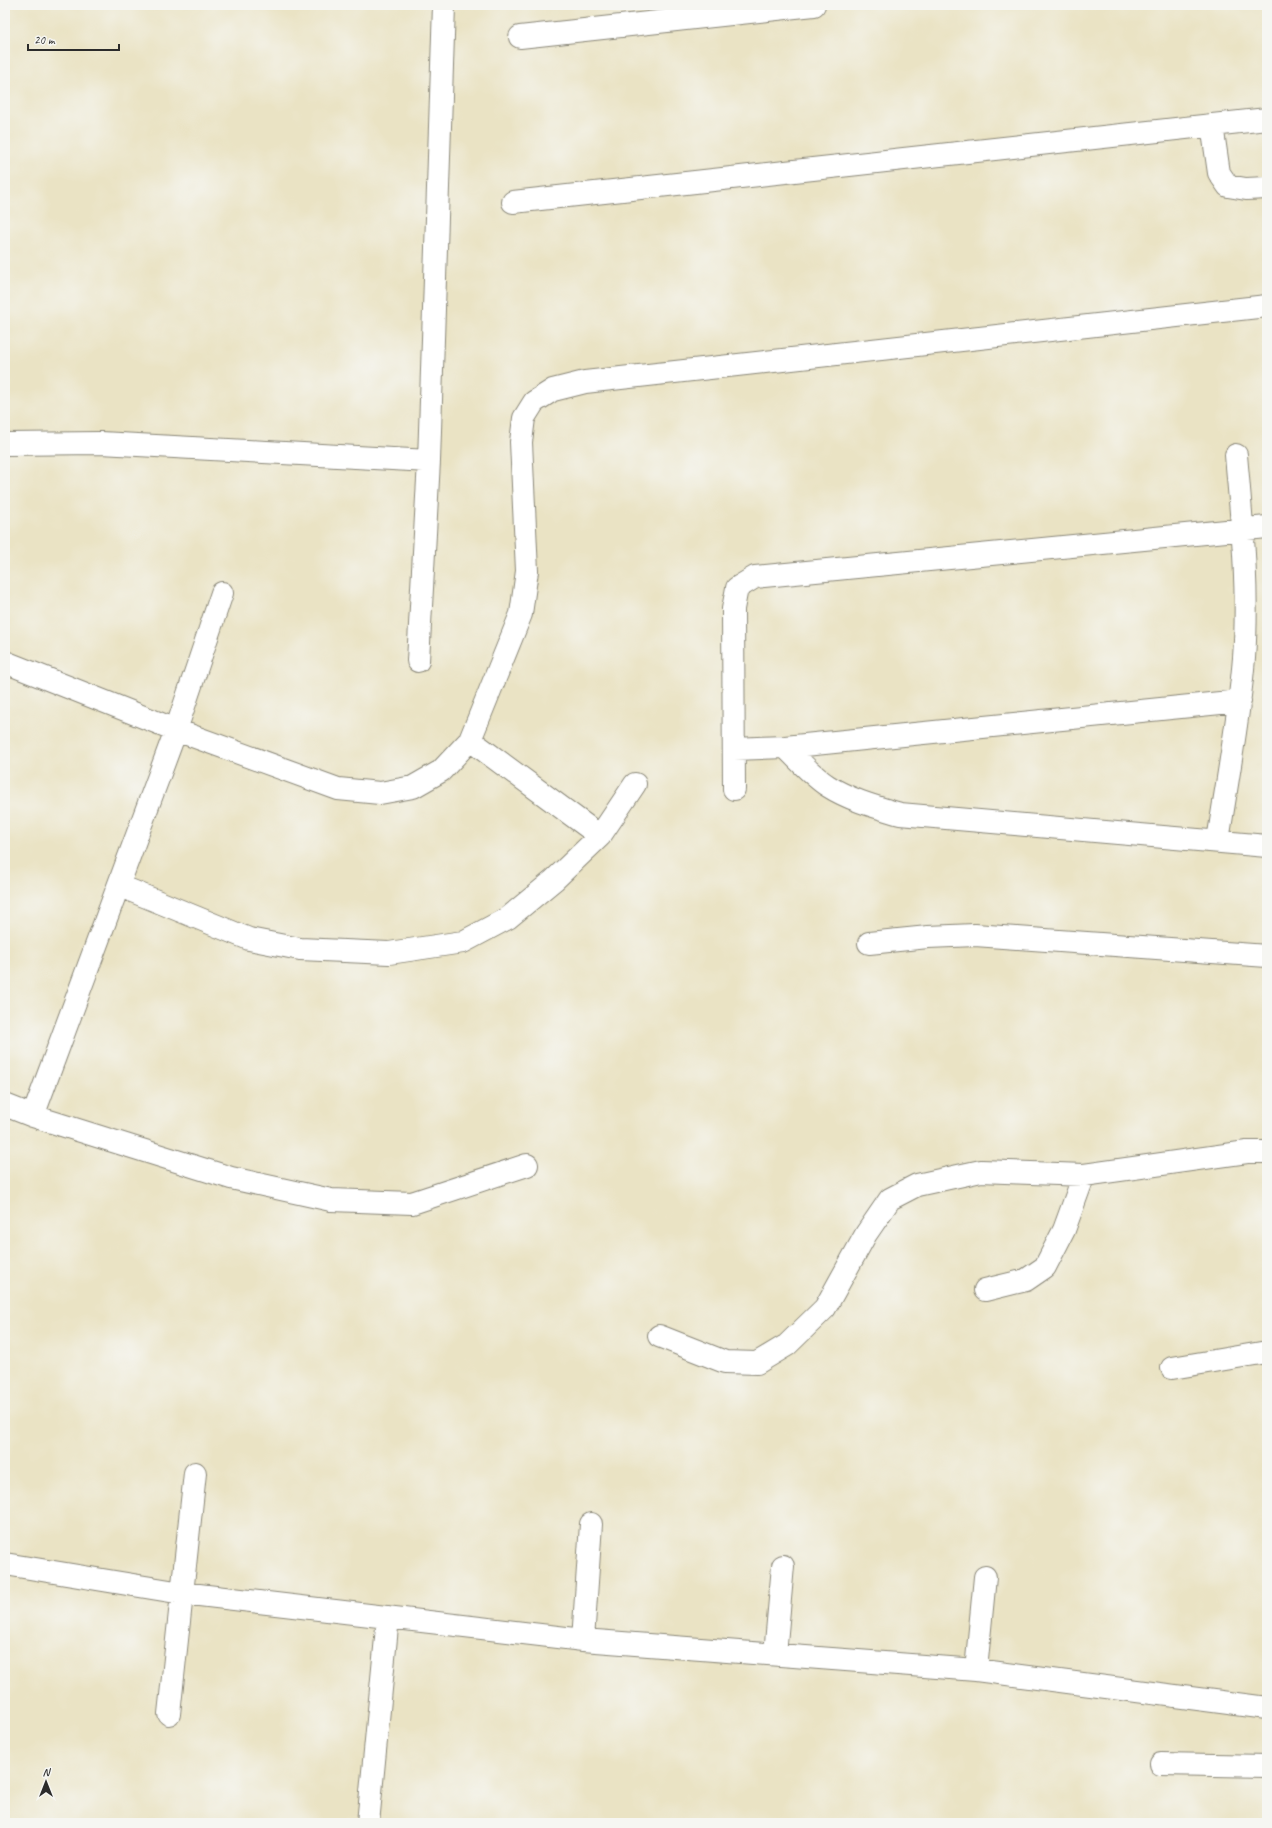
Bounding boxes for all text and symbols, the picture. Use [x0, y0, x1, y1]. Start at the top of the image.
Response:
scale bar [28, 26, 119, 52]
text: 20 m [34, 32, 56, 48]
north arrow [26, 1762, 66, 1802]
text: N [43, 1765, 52, 1779]

